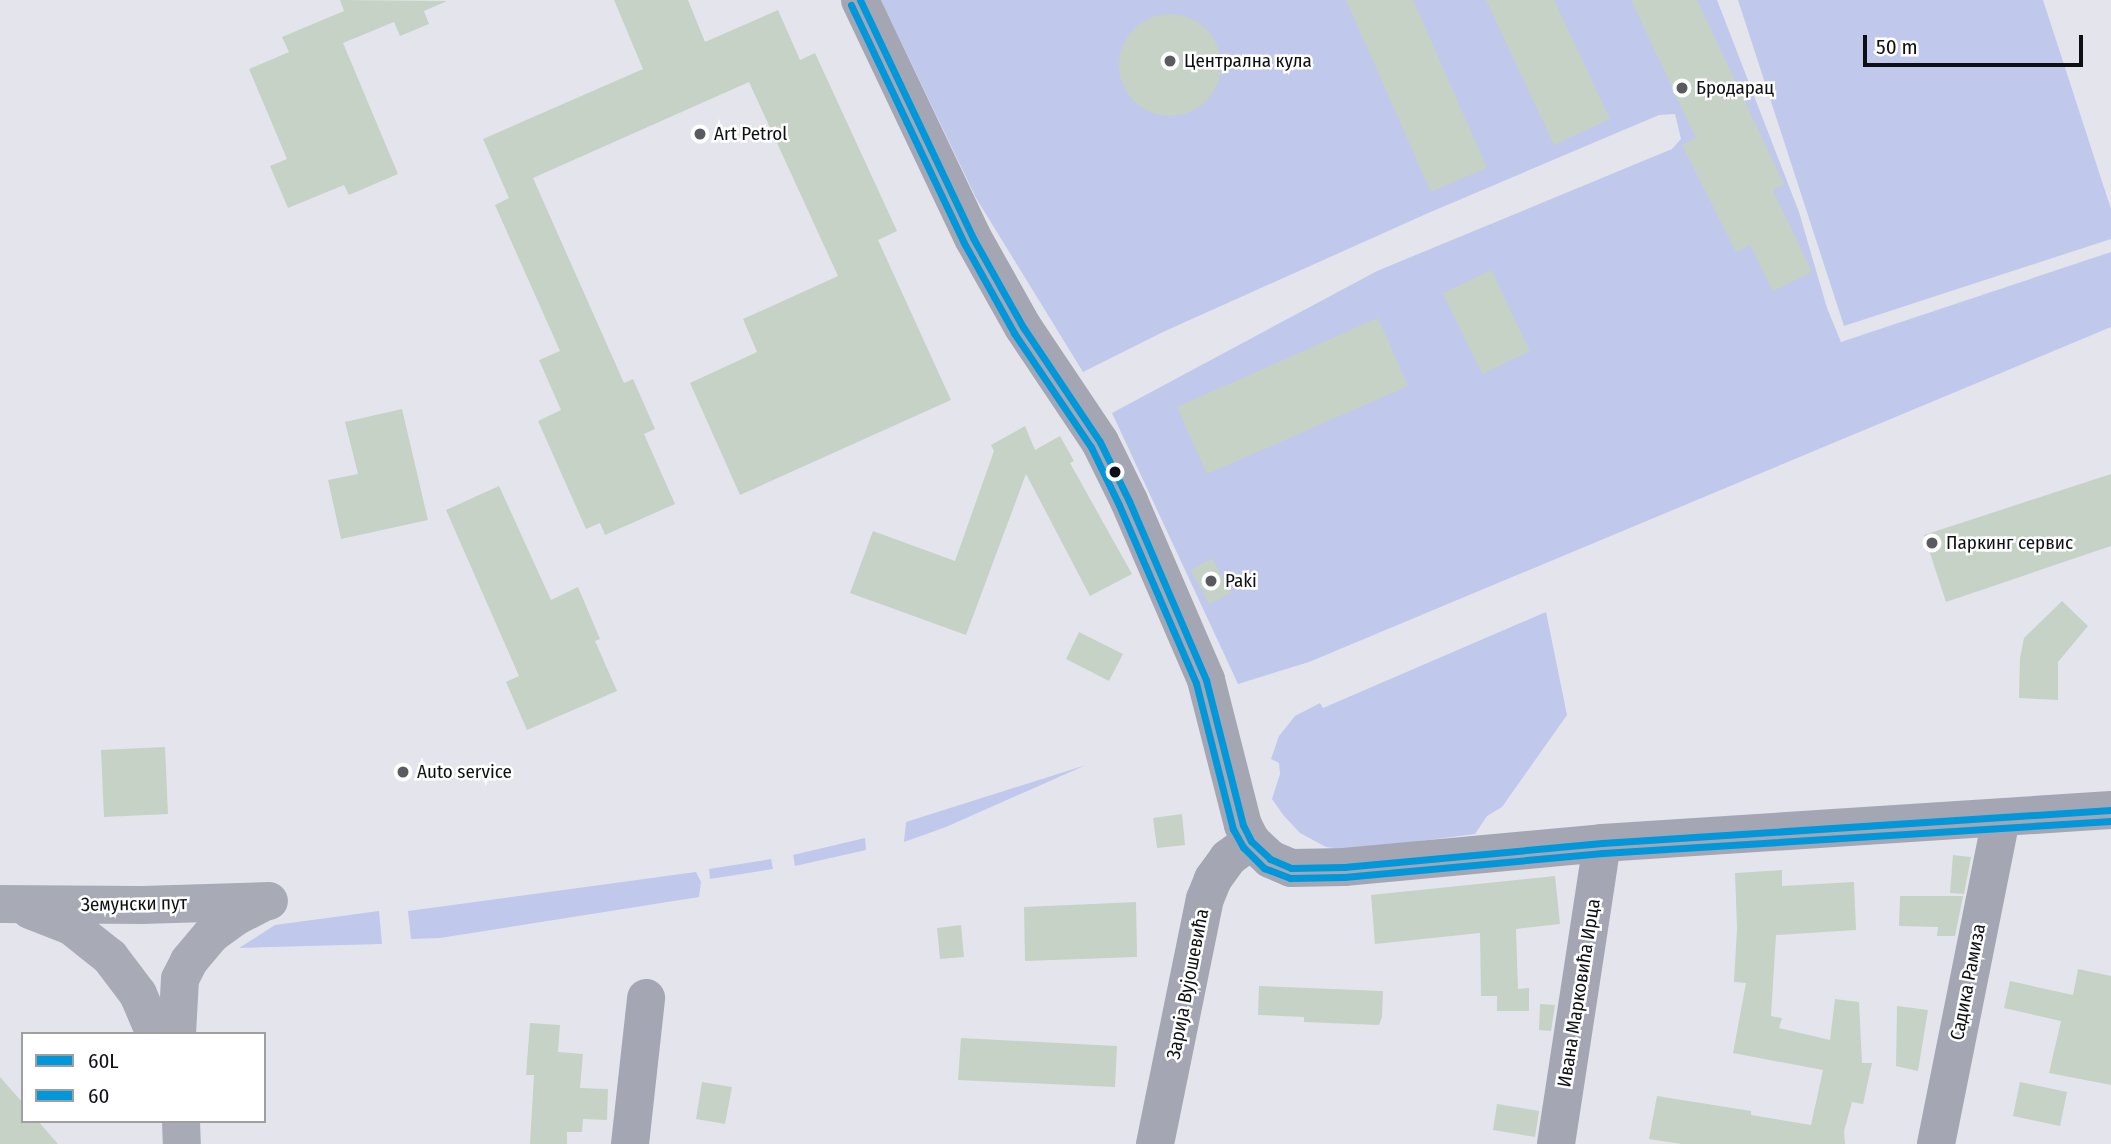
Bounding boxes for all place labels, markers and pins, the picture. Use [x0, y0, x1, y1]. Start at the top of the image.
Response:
place label: Централна кула [1184, 50, 1312, 72]
marker: Централна кула [1162, 53, 1178, 69]
place label: Бродарац [1696, 77, 1774, 99]
marker: Бродарац [1674, 80, 1690, 96]
place label: Art Petrol [714, 123, 787, 145]
marker: Art Petrol [692, 126, 708, 142]
unlabelled marker [1108, 465, 1122, 479]
place label: Паркинг сервис [1946, 532, 2073, 554]
marker: Паркинг сервис [1924, 535, 1940, 551]
place label: Paki [1225, 570, 1257, 592]
marker: Paki [1203, 573, 1219, 589]
place label: Auto service [417, 761, 512, 783]
marker: Auto service [395, 764, 411, 780]

